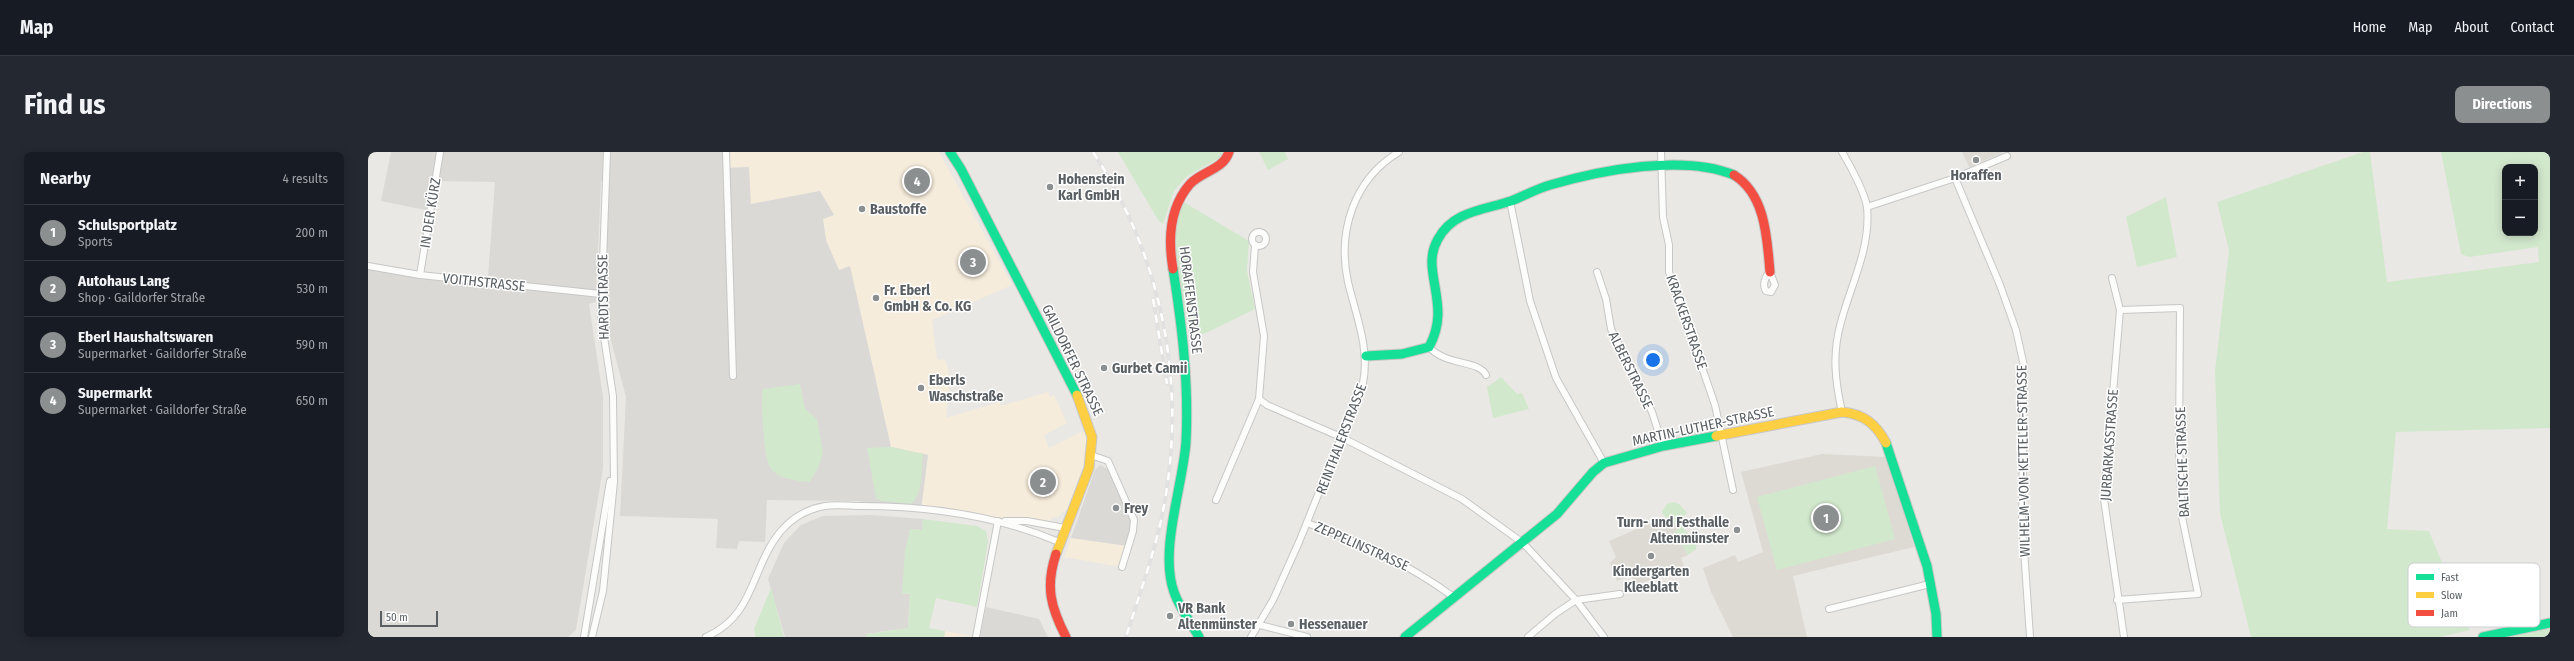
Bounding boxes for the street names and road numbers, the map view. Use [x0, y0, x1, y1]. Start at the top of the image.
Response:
street label: IN DER KÜRZ [416, 176, 444, 249]
street label: HORAFFENSTRASSE [1175, 245, 1206, 355]
street label: HARDTSTRASSE [594, 254, 613, 340]
street label: VOITHSTRASSE [442, 270, 526, 295]
street label: KRACKERSTRASSE [1662, 272, 1711, 372]
street label: GAILDORFER STRASSE [1038, 302, 1107, 419]
street label: ALBERSTRASSE [1605, 329, 1657, 412]
street label: WILHELM-VON-KETTELER-STRASSE [2013, 364, 2034, 557]
street label: REINTHALERSTRASSE [1312, 381, 1371, 497]
street label: JURBARKASSTRASSE [2097, 388, 2122, 502]
street label: MARTIN-LUTHER-STRASSE [1631, 403, 1776, 450]
street label: BALTISCHE STRASSE [2172, 406, 2193, 518]
street label: ZEPPELINSTRASSE [1312, 518, 1412, 575]

